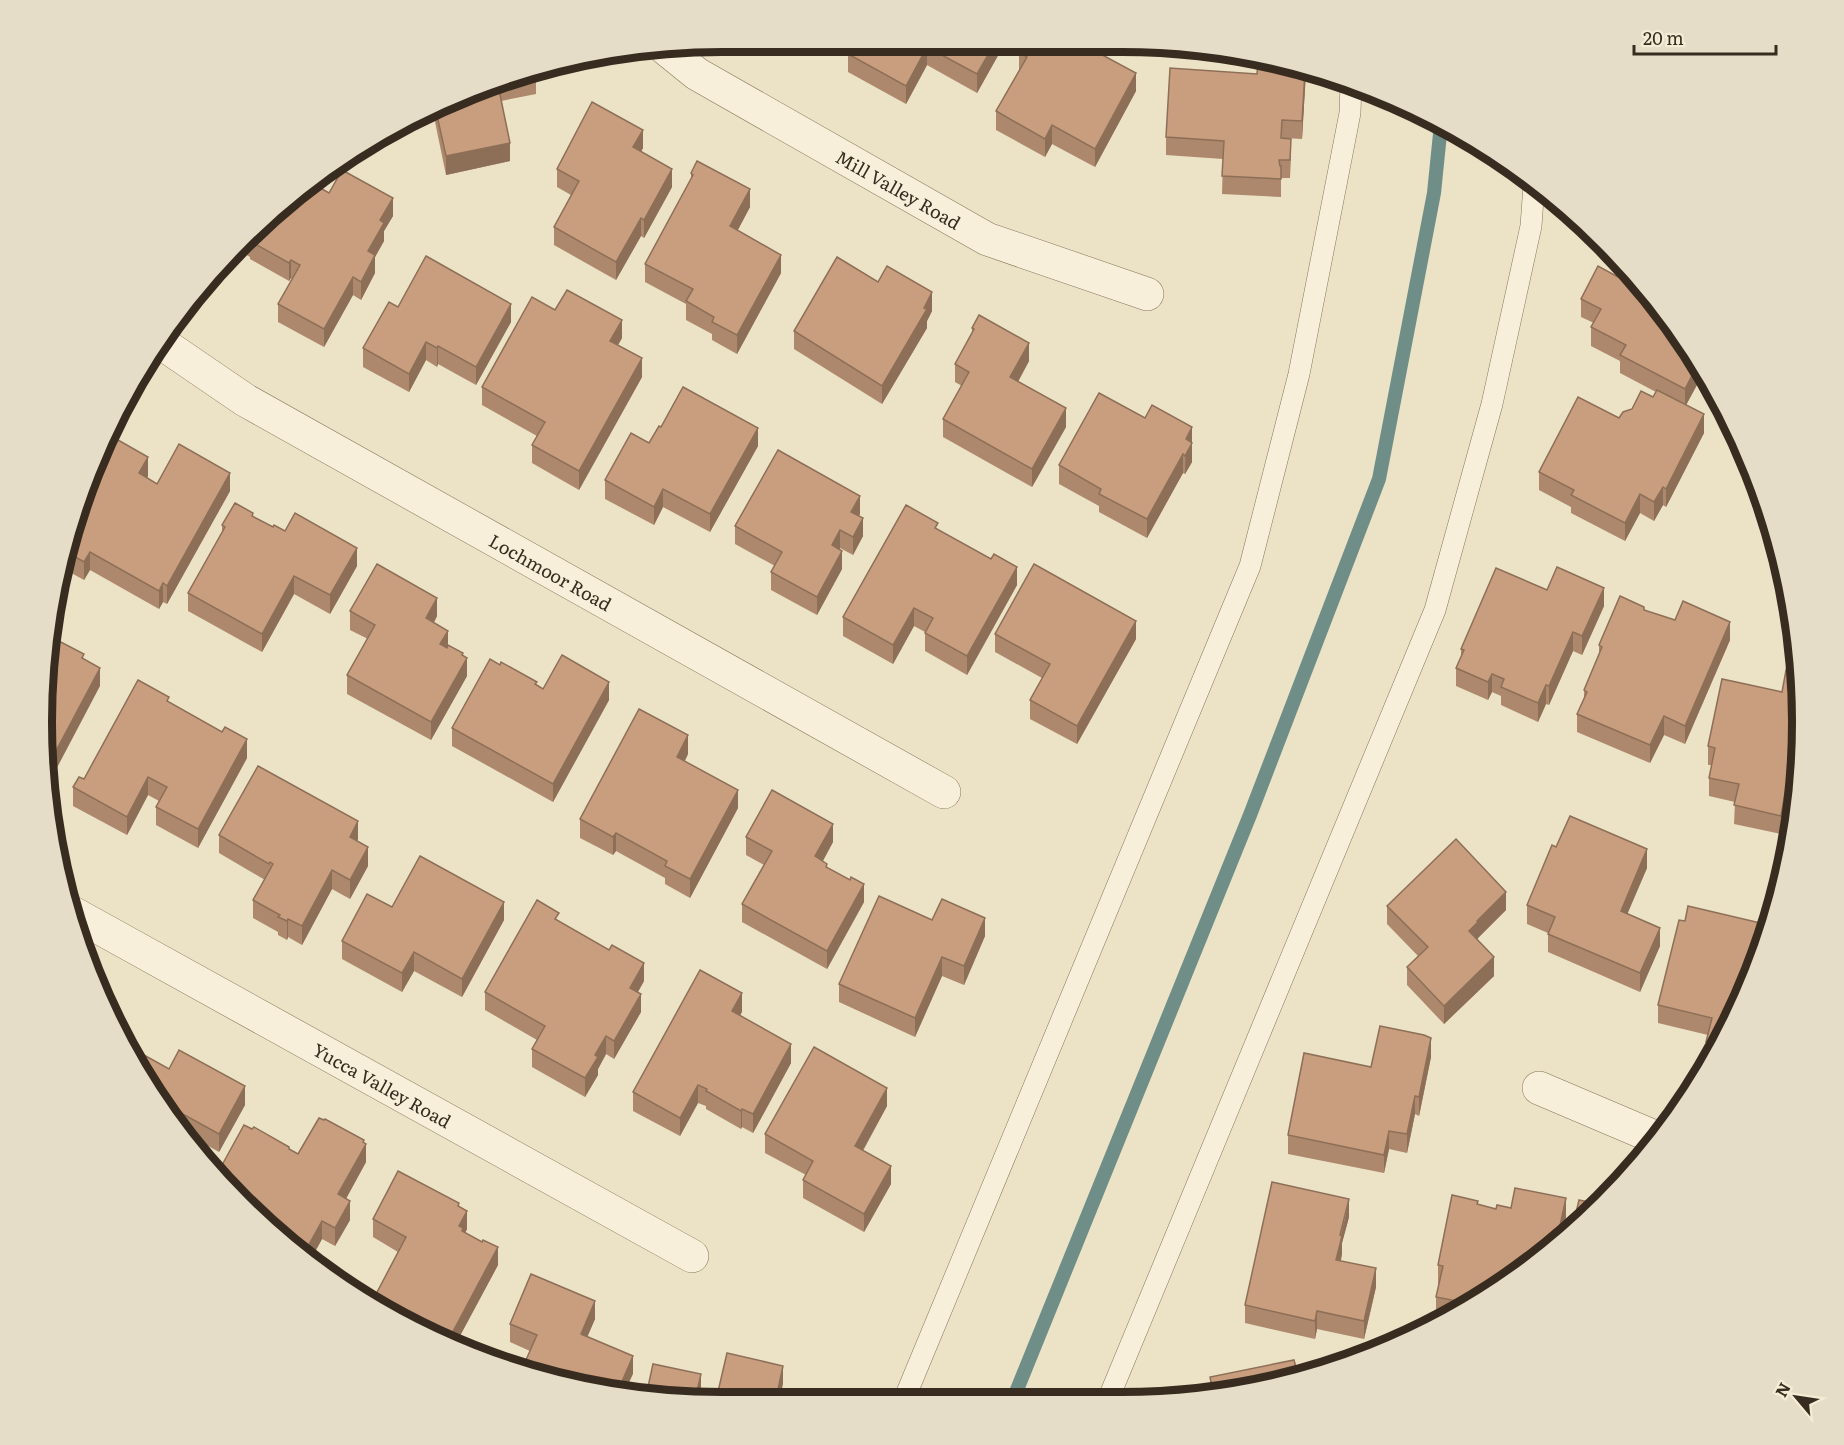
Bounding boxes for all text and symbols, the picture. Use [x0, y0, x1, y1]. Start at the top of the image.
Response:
scale bar [1634, 18, 1776, 56]
text: 20 m [1643, 24, 1684, 51]
street label: Mill Valley Road [831, 142, 966, 235]
street label: Lochmoor Road [485, 526, 617, 617]
street label: Yucca Valley Road [308, 1035, 457, 1134]
north arrow [1766, 1367, 1826, 1427]
text: N [1768, 1378, 1796, 1401]

